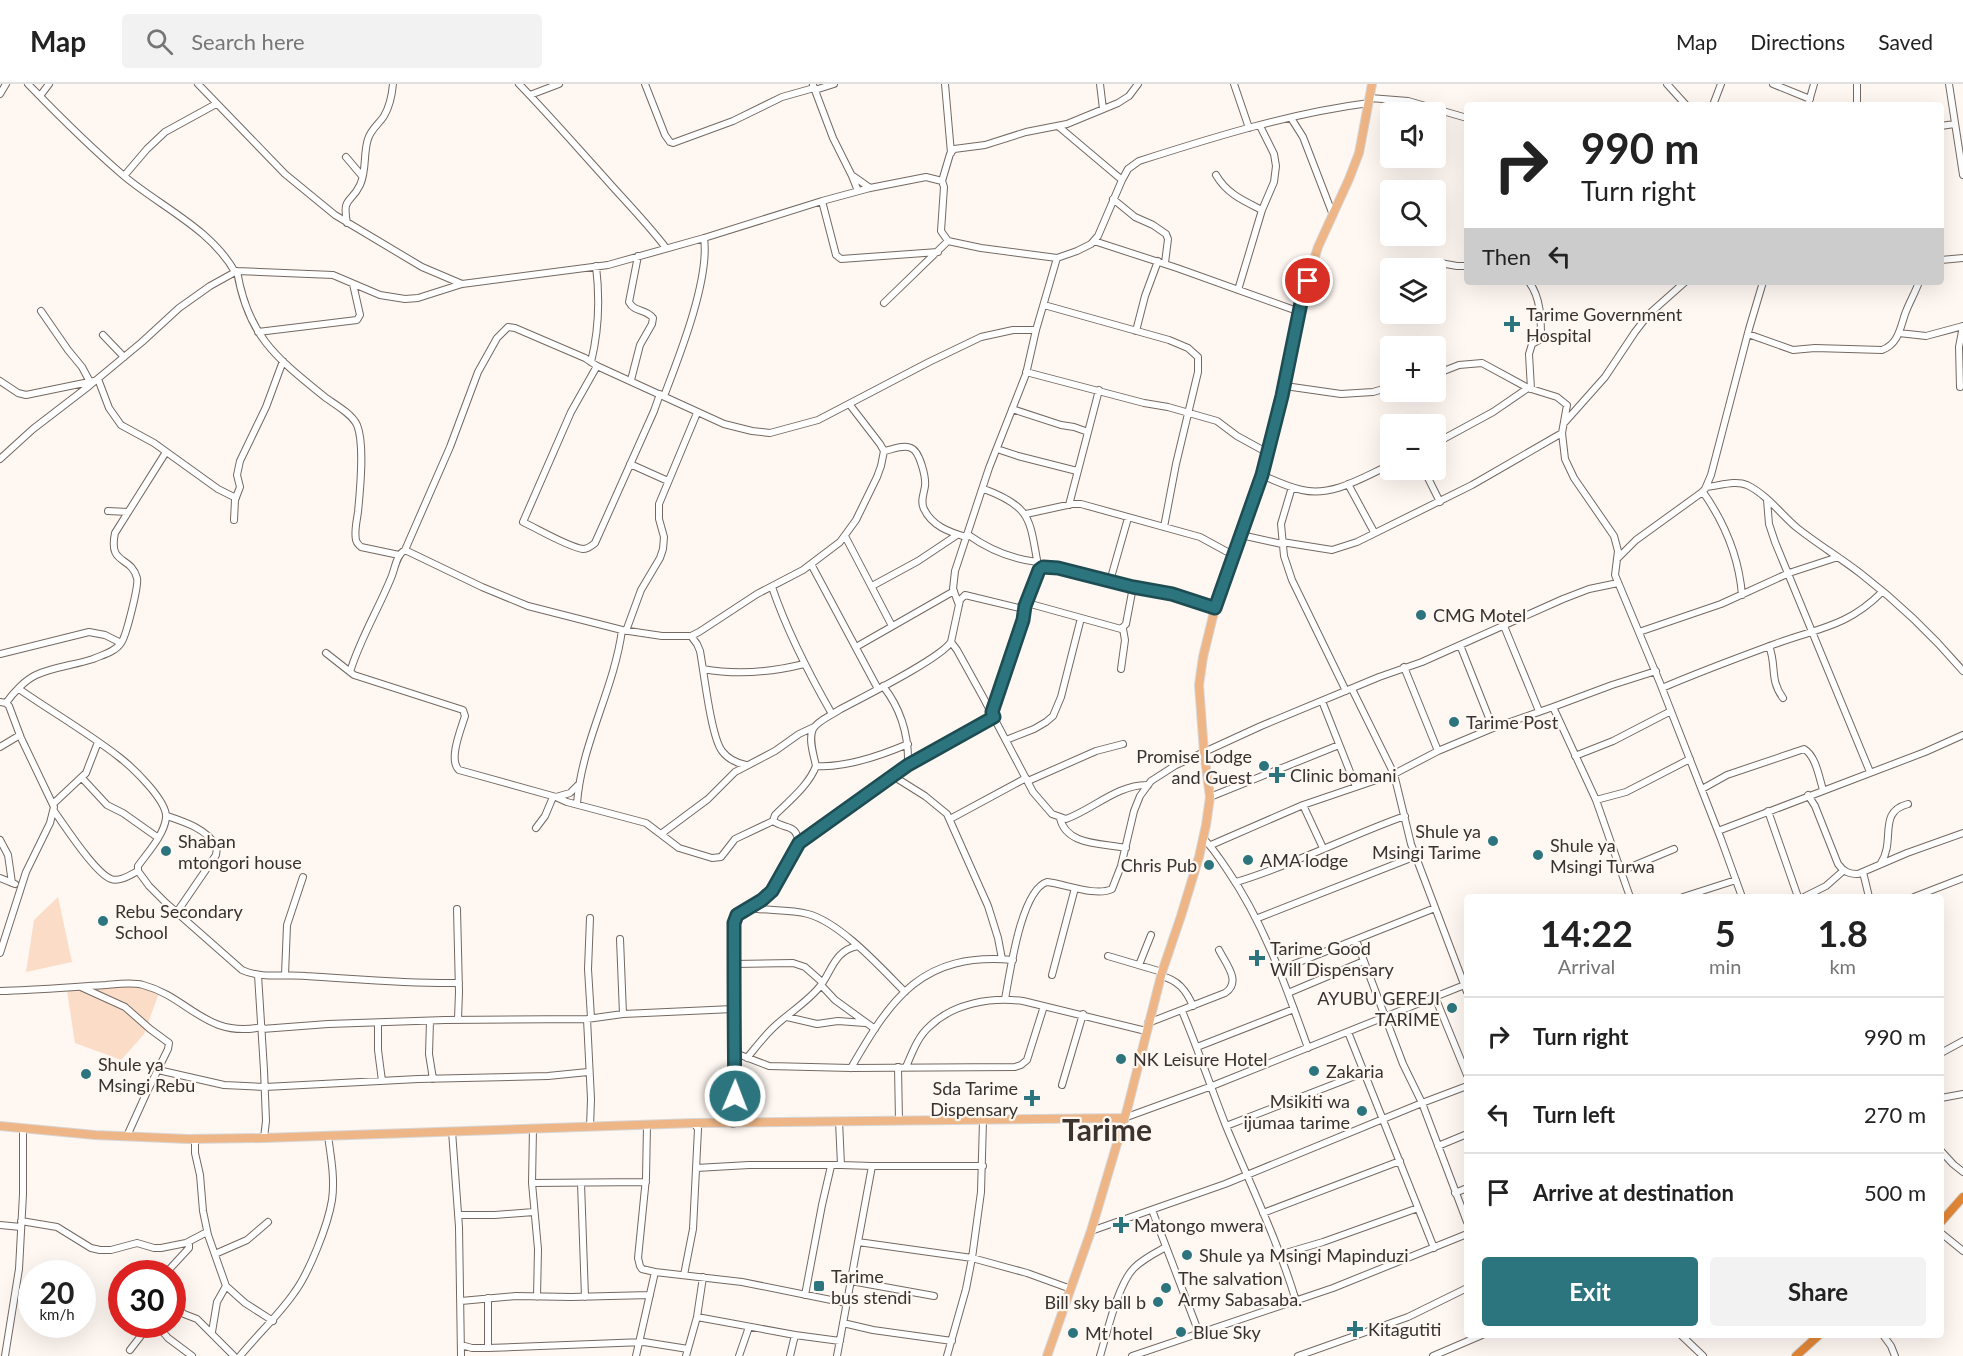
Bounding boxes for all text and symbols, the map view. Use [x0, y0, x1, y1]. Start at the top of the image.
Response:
search box [122, 14, 542, 68]
text: Map [30, 24, 86, 58]
icon: search [143, 25, 176, 58]
text: Search here [191, 28, 305, 55]
text: Map [1676, 29, 1717, 54]
text: Directions [1750, 29, 1845, 54]
text: Saved [1878, 29, 1933, 54]
map controls [1380, 102, 1446, 480]
button: sound [1380, 102, 1446, 168]
text: 990 m [1581, 123, 1699, 173]
icon: right [1482, 126, 1560, 204]
text: Turn right [1581, 174, 1696, 207]
button: search [1380, 180, 1446, 246]
icon: left [1543, 240, 1576, 273]
text: Then [1482, 243, 1531, 270]
pin [1282, 255, 1333, 306]
button: layers [1380, 258, 1446, 324]
icon: arrive [1291, 264, 1324, 297]
place label: Tarime Government Hospital [1526, 303, 1683, 346]
marker: Tarime Government Hospital [1503, 315, 1521, 333]
button: + [1380, 336, 1446, 402]
button: − [1380, 414, 1446, 480]
place label: CMG Motel [1433, 604, 1526, 626]
marker: CMG Motel [1414, 608, 1428, 622]
place label: Tarime Post [1466, 711, 1559, 733]
marker: Tarime Post [1447, 715, 1461, 729]
place label: Promise Lodge and Guest [1136, 745, 1253, 788]
marker: Promise Lodge and Guest [1257, 759, 1271, 773]
place label: Clinic bomani [1290, 764, 1397, 786]
marker: Clinic bomani [1268, 766, 1286, 784]
place label: Shule ya Msingi Tarime [1372, 820, 1481, 863]
place label: Shaban mtongori house [178, 830, 302, 873]
marker: Shule ya Msingi Tarime [1486, 834, 1500, 848]
place label: Shule ya Msingi Turwa [1550, 834, 1655, 877]
marker: Shaban mtongori house [159, 844, 173, 858]
marker: Shule ya Msingi Turwa [1531, 848, 1545, 862]
place label: AMA lodge [1260, 849, 1348, 871]
marker: AMA lodge [1241, 853, 1255, 867]
place label: Chris Pub [1121, 854, 1197, 876]
marker: Chris Pub [1202, 858, 1216, 872]
place label: Rebu Secondary School [115, 900, 243, 943]
text: 14:22 [1540, 911, 1633, 955]
text: 5 [1715, 911, 1736, 955]
text: 1.8 [1818, 911, 1868, 955]
marker: Rebu Secondary School [96, 914, 110, 928]
place label: Tarime Good Will Dispensary [1270, 937, 1395, 980]
marker: Tarime Good Will Dispensary [1248, 949, 1266, 967]
text: Arrival [1558, 954, 1615, 978]
text: min [1709, 954, 1741, 978]
text: km [1829, 954, 1856, 978]
place label: AYUBU GEREJI TARIME [1317, 987, 1440, 1030]
marker: AYUBU GEREJI TARIME [1445, 1001, 1459, 1015]
icon: right [1482, 1020, 1515, 1053]
text: Turn right [1533, 1023, 1628, 1050]
text: 990 m [1864, 1023, 1926, 1050]
place label: NK Leisure Hotel [1133, 1048, 1267, 1070]
marker: NK Leisure Hotel [1114, 1052, 1128, 1066]
place label: Shule ya Msingi Rebu [98, 1053, 195, 1096]
place label: Zakaria [1326, 1060, 1384, 1082]
position arrow [703, 1064, 767, 1128]
marker: Zakaria [1307, 1064, 1321, 1078]
marker: Shule ya Msingi Rebu [79, 1067, 93, 1081]
place label: Sda Tarime Dispensary [930, 1077, 1019, 1120]
marker: Sda Tarime Dispensary [1023, 1089, 1041, 1107]
place label: Msikiti wa ijumaa tarime [1243, 1090, 1350, 1133]
icon: left [1482, 1098, 1515, 1131]
text: Turn left [1533, 1101, 1615, 1128]
text: 270 m [1864, 1101, 1926, 1128]
marker: Msikiti wa ijumaa tarime [1355, 1104, 1369, 1118]
district label: Tarime [1062, 1111, 1152, 1147]
icon: arrive [1482, 1176, 1515, 1209]
text: Arrive at destination [1533, 1179, 1734, 1206]
text: 500 m [1864, 1179, 1926, 1206]
place label: Matongo mwera [1134, 1214, 1264, 1236]
marker: Matongo mwera [1112, 1216, 1130, 1234]
place label: Shule ya Msingi Mapinduzi [1199, 1244, 1409, 1266]
marker: Shule ya Msingi Mapinduzi [1180, 1248, 1194, 1262]
button: Exit [1482, 1257, 1698, 1326]
button: Share [1710, 1257, 1926, 1326]
speed limit sign: 30 [108, 1260, 186, 1338]
place label: Tarime bus stendi [831, 1265, 912, 1308]
place label: The salvation Army Sabasaba. [1178, 1267, 1302, 1310]
text: 20 [40, 1274, 74, 1310]
marker: Tarime bus stendi [812, 1279, 826, 1293]
marker: The salvation Army Sabasaba. [1159, 1281, 1173, 1295]
place label: Bill sky ball b [1045, 1291, 1146, 1313]
marker: Bill sky ball b [1151, 1295, 1165, 1309]
text: km/h [39, 1305, 75, 1323]
place label: Kitagutiti [1368, 1318, 1441, 1340]
marker: Kitagutiti [1346, 1320, 1364, 1338]
place label: Blue Sky [1193, 1321, 1262, 1343]
place label: Mt hotel [1085, 1322, 1153, 1344]
marker: Blue Sky [1174, 1325, 1188, 1339]
marker: Mt hotel [1066, 1326, 1080, 1340]

